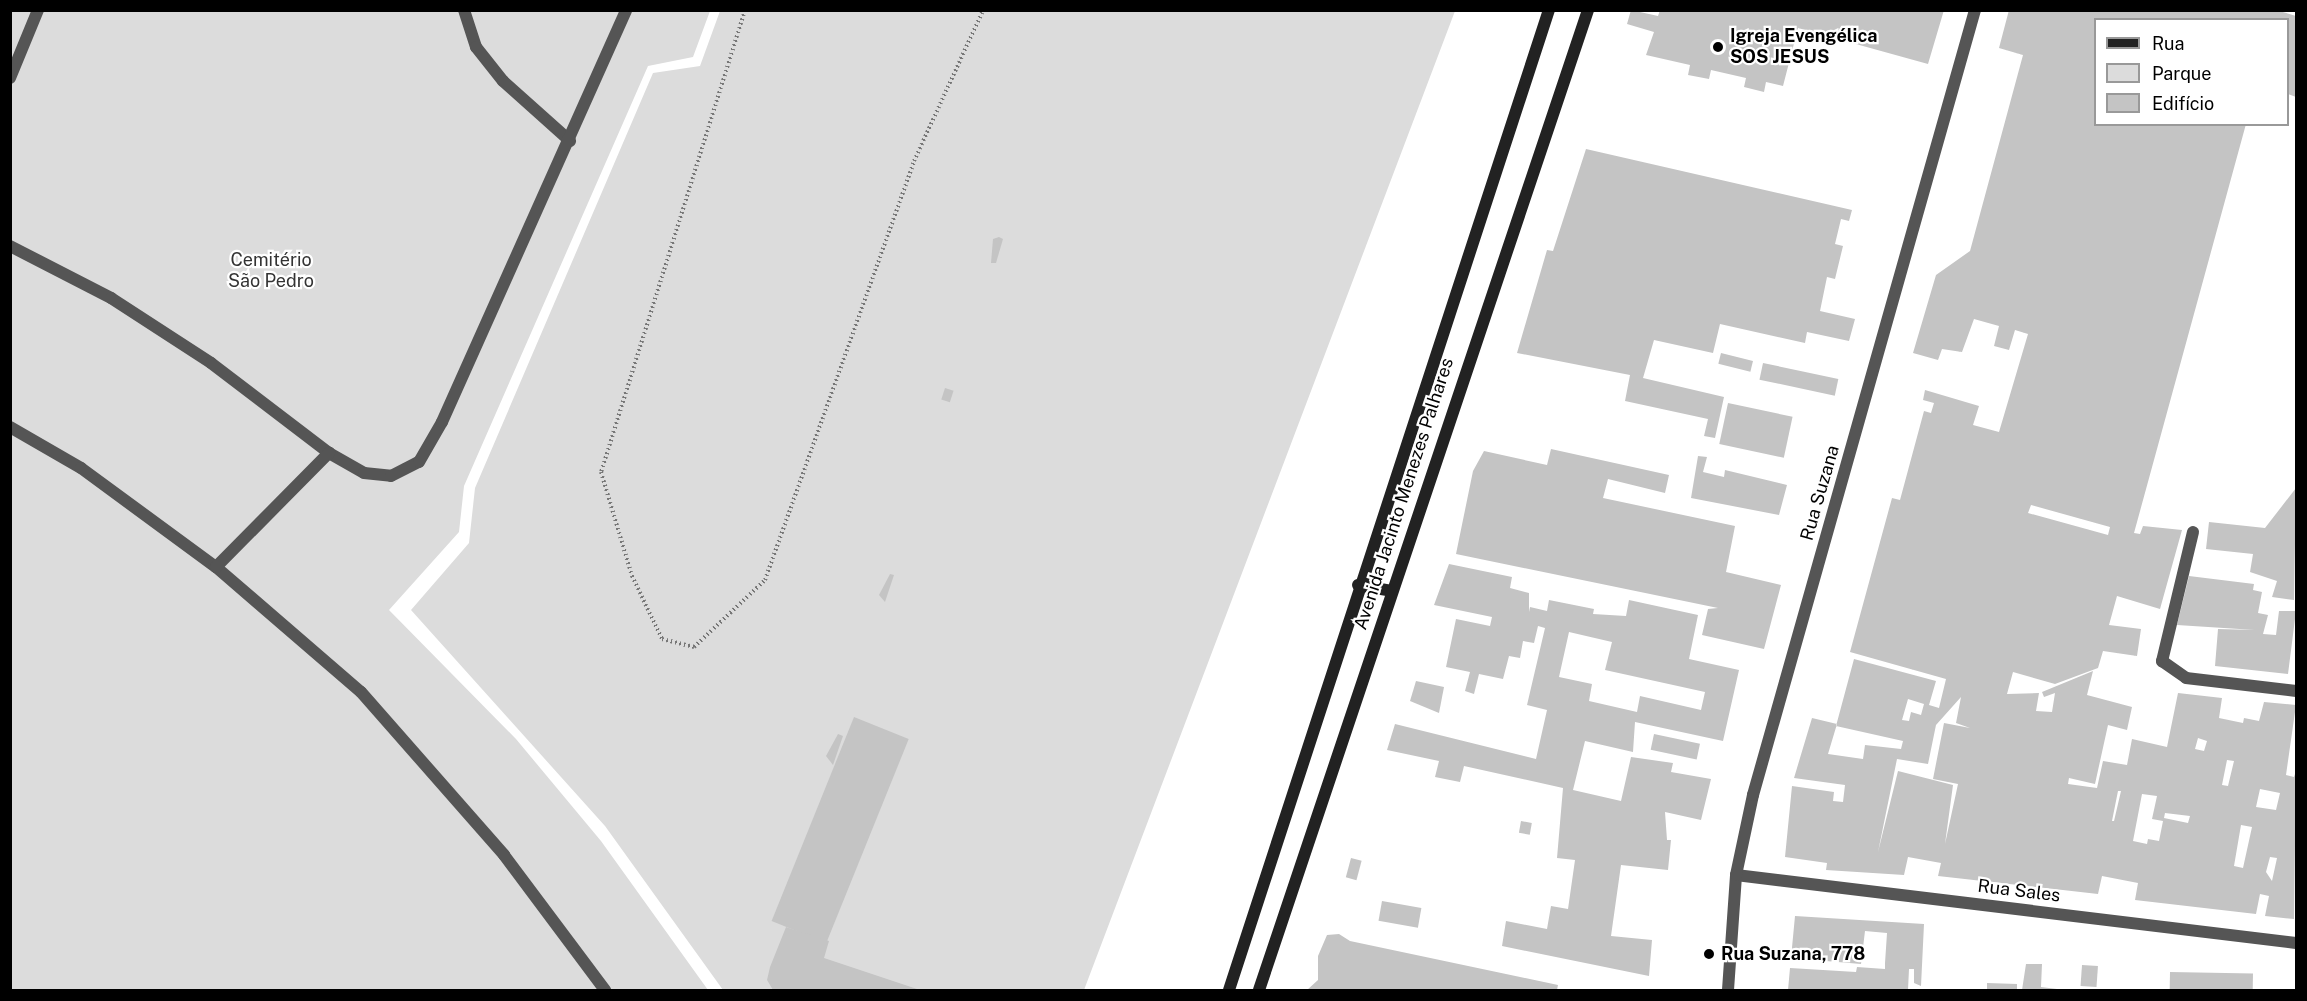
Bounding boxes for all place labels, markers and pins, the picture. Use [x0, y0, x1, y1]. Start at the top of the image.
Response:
place label: Igreja Evengélica SOS JESUS [1730, 26, 1877, 68]
marker: Igreja Evengélica SOS JESUS [1711, 40, 1725, 54]
place label: Rua Suzana, 778 [1721, 943, 1865, 965]
marker: Rua Suzana, 778 [1702, 947, 1716, 961]

